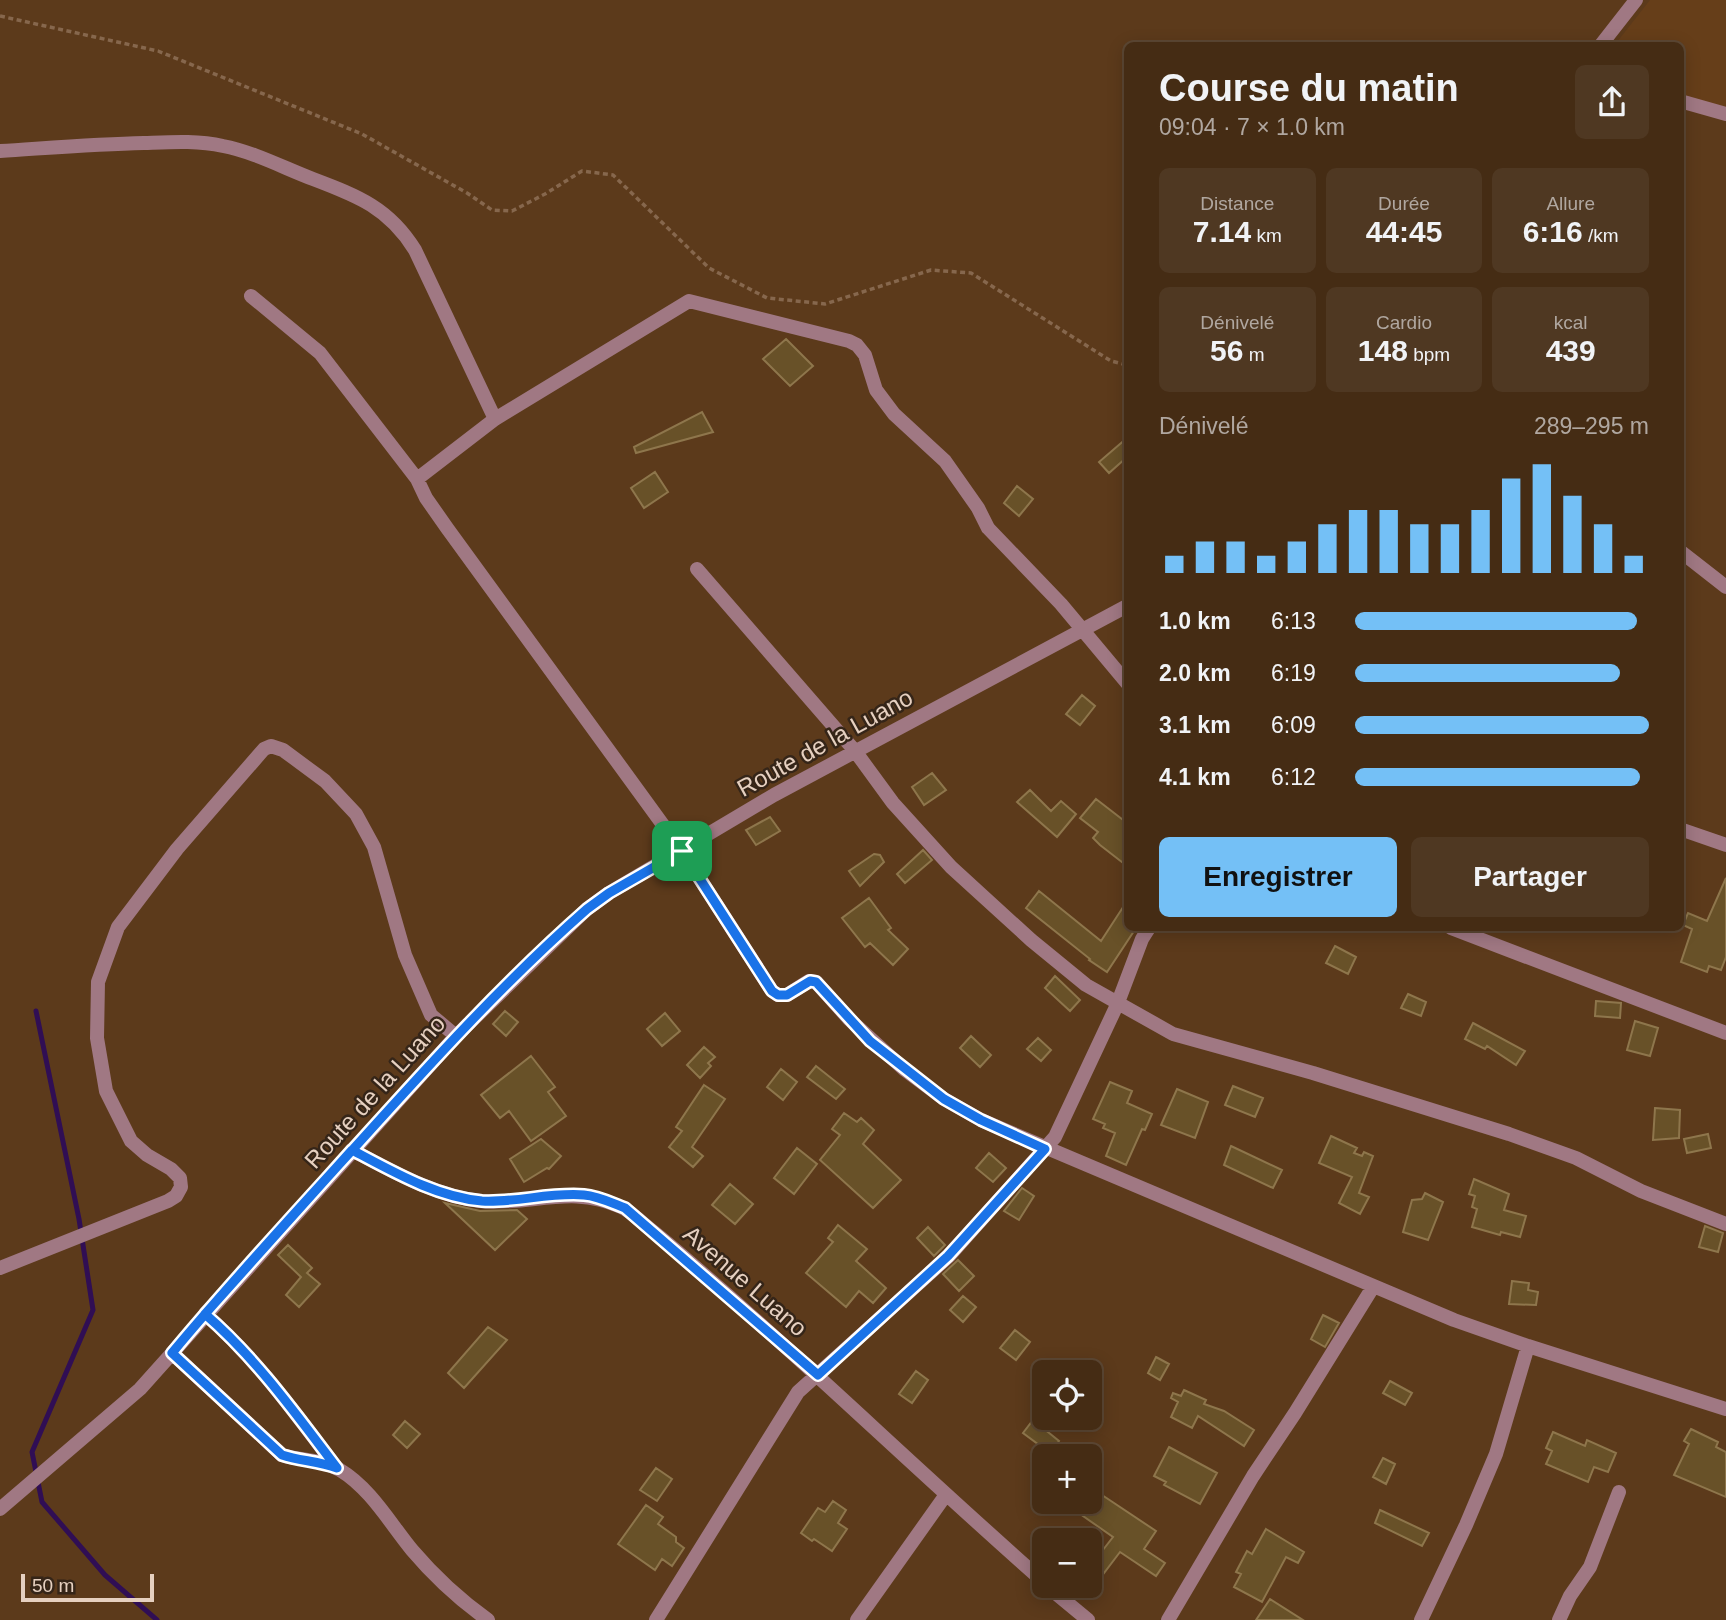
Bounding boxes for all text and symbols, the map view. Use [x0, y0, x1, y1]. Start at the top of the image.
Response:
button: share [1575, 65, 1649, 139]
text: Course du matin [1159, 67, 1459, 109]
text: 09:04 · 7 × 1.0 km [1159, 114, 1345, 140]
text: Distance [1200, 193, 1274, 214]
text: Durée [1378, 193, 1430, 214]
text: Allure [1546, 193, 1595, 214]
text: 7.14 [1193, 215, 1251, 248]
text: 44:45 [1366, 215, 1442, 248]
text: 6:16 [1523, 215, 1583, 248]
text: km [1251, 225, 1282, 246]
text: /km [1583, 225, 1619, 246]
text: Dénivelé [1200, 312, 1274, 333]
text: Cardio [1376, 312, 1432, 333]
text: kcal [1554, 312, 1588, 333]
text: 56 [1210, 334, 1243, 367]
text: 148 [1358, 334, 1408, 367]
text: 439 [1546, 334, 1596, 367]
text: m [1243, 344, 1265, 365]
text: bpm [1408, 344, 1450, 365]
text: Dénivelé [1159, 413, 1249, 439]
text: 289–295 m [1534, 413, 1649, 439]
text: 1.0 km [1159, 608, 1231, 634]
text: 6:13 [1271, 608, 1316, 634]
text: 2.0 km [1159, 660, 1231, 686]
text: 6:19 [1271, 660, 1316, 686]
street label: Route de la Luano [732, 683, 917, 802]
text: 3.1 km [1159, 712, 1231, 738]
text: 6:09 [1271, 712, 1316, 738]
text: 4.1 km [1159, 764, 1231, 790]
text: 6:12 [1271, 764, 1316, 790]
pin [652, 821, 712, 881]
icon: arrive [663, 832, 701, 870]
button: Enregistrer [1159, 837, 1397, 917]
button: Partager [1411, 837, 1649, 917]
street label: Route de la Luano [299, 1010, 450, 1174]
street label: Avenue Luano [678, 1220, 812, 1341]
map controls [1032, 1360, 1102, 1598]
button: locate [1032, 1360, 1102, 1430]
button: + [1032, 1444, 1102, 1514]
button: − [1032, 1528, 1102, 1598]
scale bar [21, 1571, 154, 1603]
text: 50 m [32, 1575, 74, 1596]

